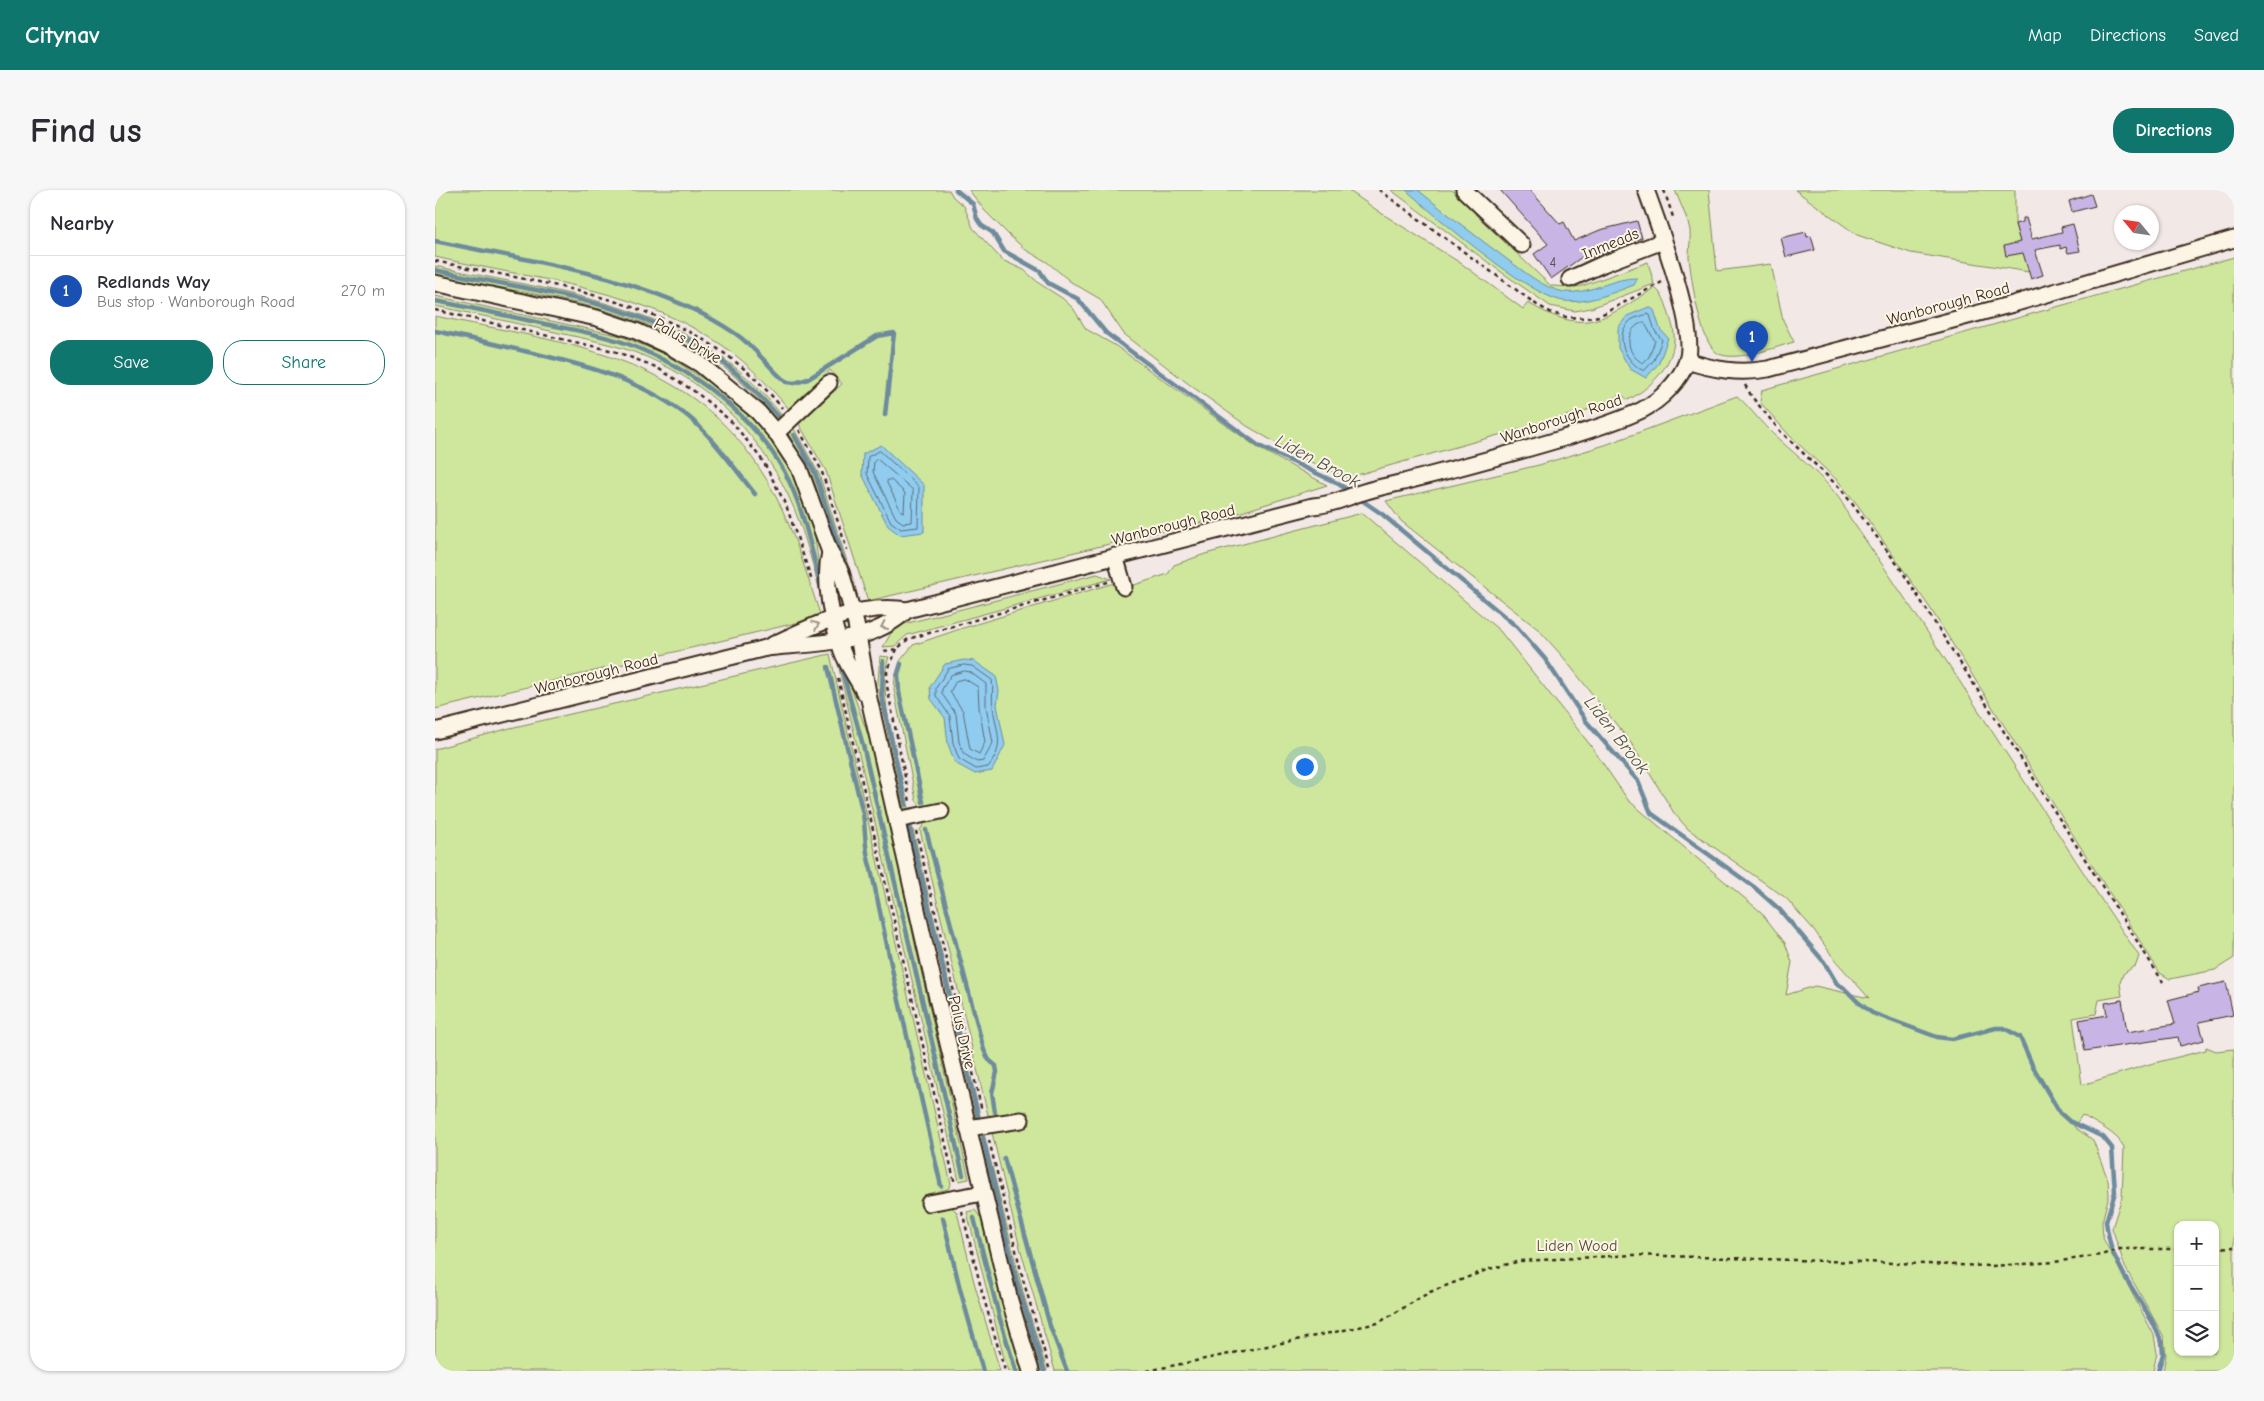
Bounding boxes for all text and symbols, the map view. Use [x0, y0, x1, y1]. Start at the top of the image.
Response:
text: Citynav [25, 21, 100, 49]
text: Map [2028, 25, 2062, 46]
text: Directions [2090, 25, 2166, 46]
text: Saved [2194, 25, 2239, 46]
button: Directions [2113, 108, 2234, 153]
text: Find us [30, 110, 142, 151]
north arrow [2114, 205, 2159, 250]
text: Nearby [50, 211, 114, 235]
street label: Inmeads [1579, 224, 1642, 263]
house number: 4 [1550, 254, 1557, 271]
text: Redlands Way [97, 271, 210, 293]
street label: Wanborough Road [1885, 279, 2012, 329]
text: 1 [63, 282, 69, 300]
text: 270 m [341, 282, 385, 300]
text: Bus stop · Wanborough Road [97, 293, 295, 311]
street label: Palus Drive [651, 314, 724, 367]
pin: 1 [1736, 321, 1768, 362]
button: Save [50, 340, 213, 385]
button: Share [223, 340, 385, 385]
street label: Wanborough Road [1498, 391, 1624, 447]
water label: Liden Brook [1272, 430, 1364, 493]
street label: Wanborough Road [1110, 501, 1237, 549]
one-way arrow [811, 620, 819, 630]
one-way arrow [881, 620, 890, 630]
street label: Wanborough Road [533, 650, 660, 698]
water label: Liden Brook [1580, 692, 1654, 779]
your location [1292, 754, 1318, 780]
street label: Palus Drive [945, 994, 979, 1071]
map controls [2174, 1221, 2219, 1356]
button: + [2174, 1221, 2219, 1266]
park label: Liden Wood [1537, 1237, 1617, 1255]
button: − [2174, 1266, 2219, 1311]
button: layers [2174, 1311, 2219, 1356]

